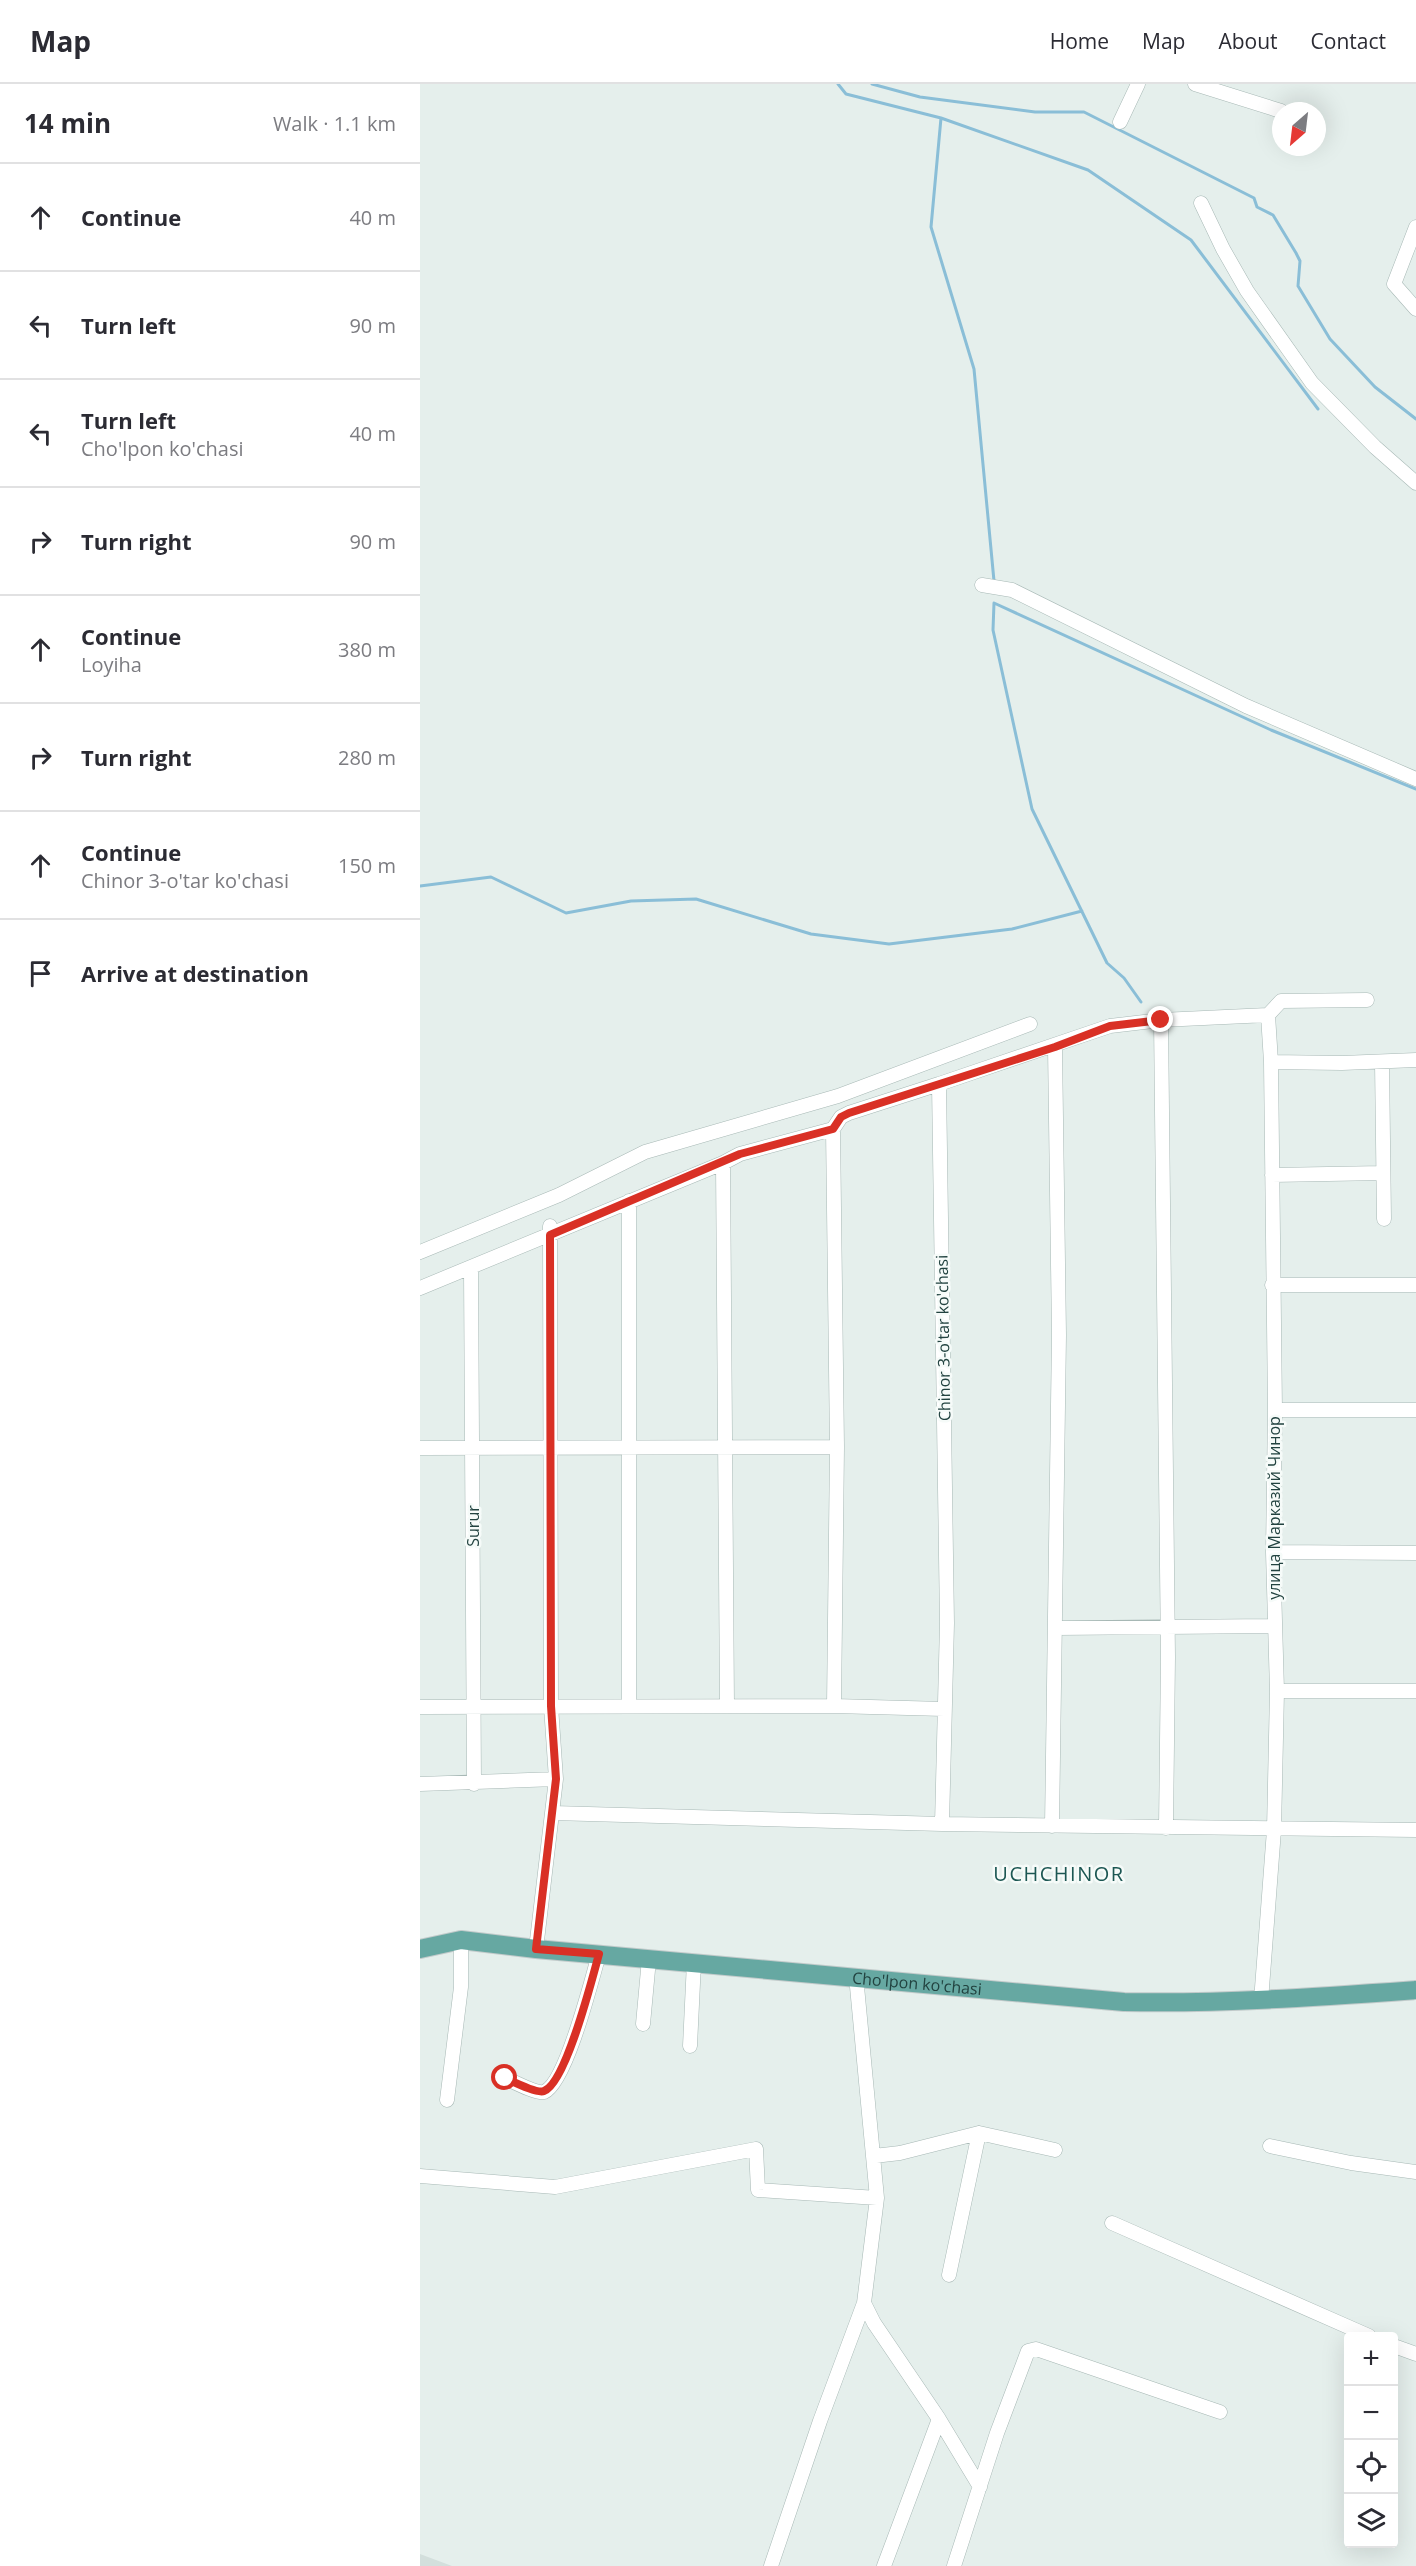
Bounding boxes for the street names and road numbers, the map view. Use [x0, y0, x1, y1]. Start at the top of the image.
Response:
street label: Chinor 3-o'tar ko'chasi [931, 1255, 955, 1421]
street label: улица Марказий Чинор [1263, 1416, 1285, 1600]
street label: Surur [462, 1505, 484, 1547]
street label: Cho'lpon ko'chasi [851, 1967, 983, 2000]

